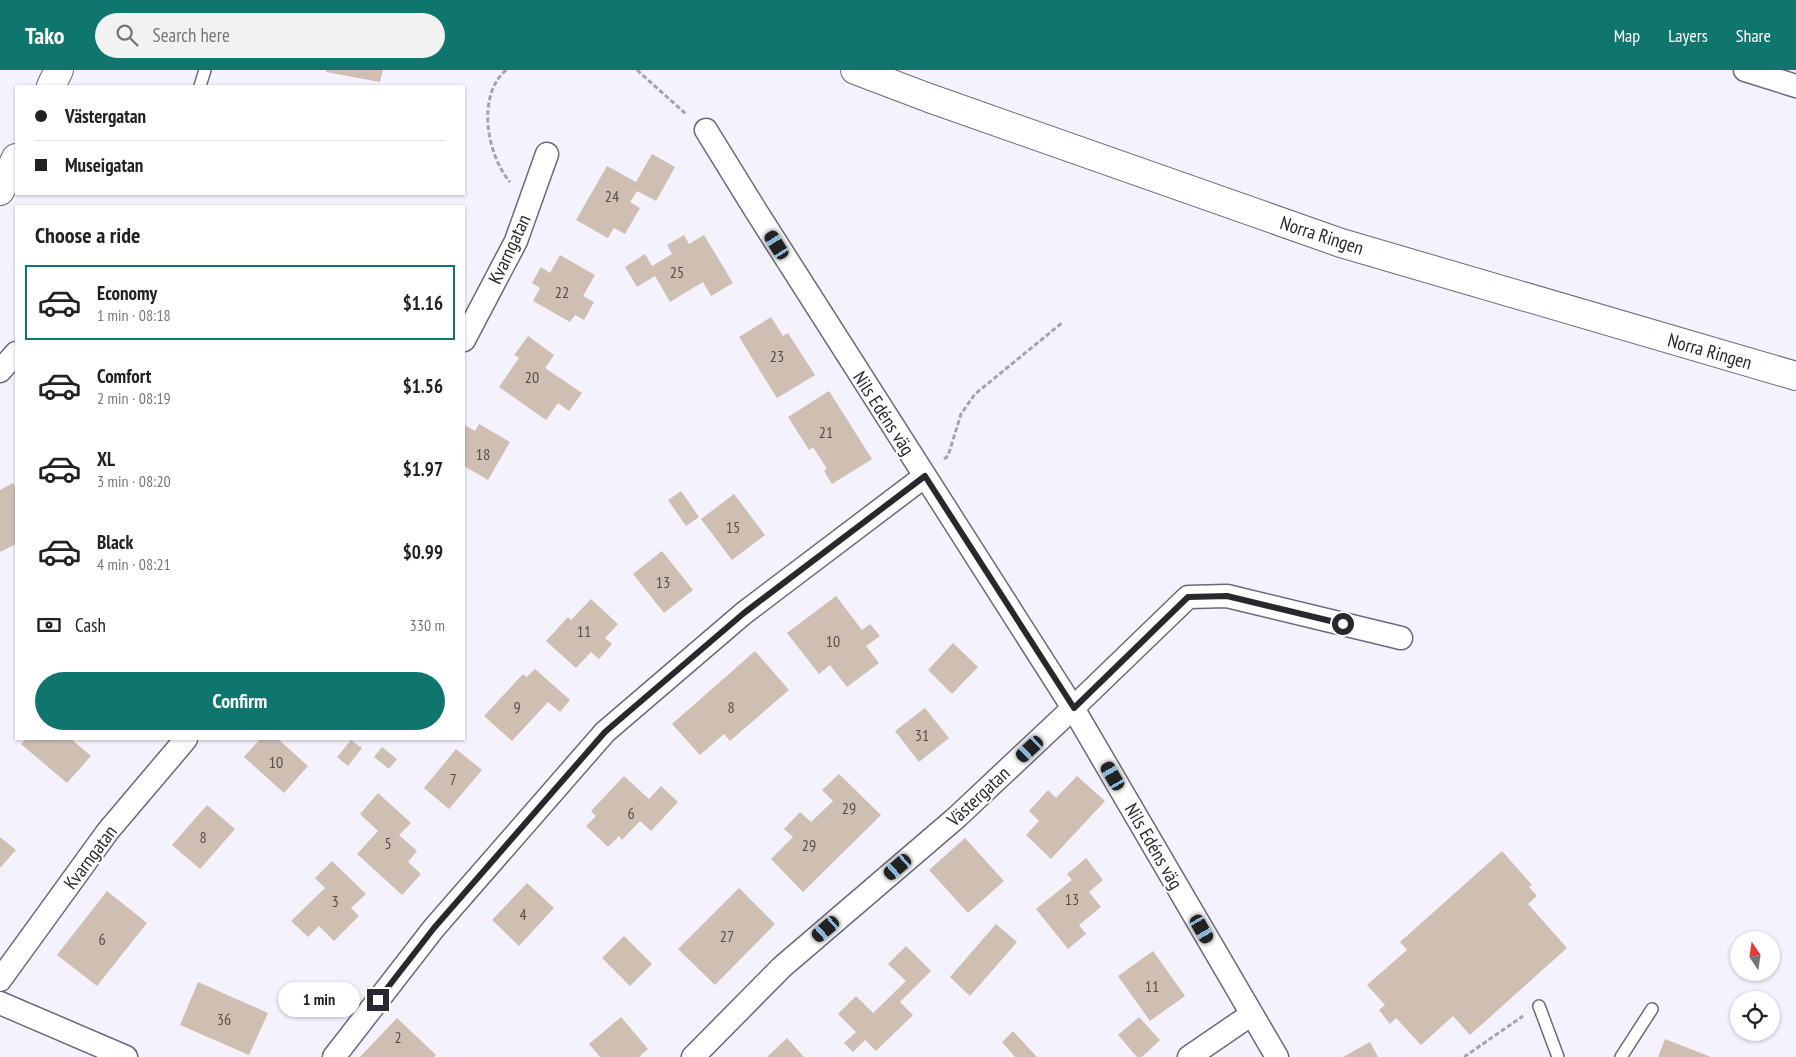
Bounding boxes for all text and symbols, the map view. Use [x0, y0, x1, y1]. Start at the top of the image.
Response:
search box [95, 13, 445, 58]
text: Tako [25, 20, 65, 51]
icon: search [113, 21, 141, 49]
text: Search here [153, 23, 230, 47]
text: Map [1614, 24, 1640, 47]
text: Layers [1668, 24, 1708, 47]
text: Share [1736, 24, 1771, 47]
text: Västergatan [65, 104, 146, 128]
text: Museigatan [65, 153, 143, 177]
house number: 24 [605, 186, 619, 206]
street label: Kvarngatan [482, 210, 536, 288]
street label: Norra Ringen [1277, 210, 1367, 260]
text: Choose a ride [35, 221, 140, 249]
car [762, 228, 791, 262]
house number: 25 [670, 262, 684, 282]
icon: car [37, 280, 82, 325]
text: Economy [97, 281, 157, 305]
house number: 22 [555, 282, 569, 302]
text: $1.16 [403, 291, 443, 315]
text: 1 min · 08:18 [97, 305, 171, 325]
street label: Norra Ringen [1665, 328, 1755, 374]
house number: 23 [770, 346, 784, 366]
icon: car [37, 363, 82, 408]
text: Comfort [97, 364, 151, 388]
street label: Nils Edéns väg [848, 366, 920, 460]
house number: 20 [525, 367, 539, 387]
text: $1.56 [403, 374, 443, 398]
text: 2 min · 08:19 [97, 388, 171, 408]
house number: 21 [819, 422, 833, 442]
house number: 18 [476, 444, 490, 464]
icon: car [37, 446, 82, 491]
text: XL [97, 447, 115, 471]
text: $1.97 [403, 457, 443, 481]
text: 3 min · 08:20 [97, 471, 171, 491]
house number: 15 [726, 517, 740, 537]
icon: car [37, 529, 82, 574]
text: Black [97, 530, 133, 554]
text: $0.99 [403, 540, 443, 564]
text: 4 min · 08:21 [97, 554, 171, 574]
house number: 13 [656, 572, 670, 592]
icon: cash [35, 611, 63, 639]
text: Cash [75, 613, 106, 637]
route start [1332, 613, 1354, 635]
text: 330 m [410, 615, 445, 635]
house number: 11 [577, 621, 591, 641]
house number: 10 [826, 631, 840, 651]
button: Confirm [35, 672, 445, 730]
house number: 9 [513, 697, 521, 717]
house number: 8 [727, 697, 735, 717]
house number: 31 [915, 725, 929, 745]
car [1013, 733, 1046, 765]
house number: 10 [269, 752, 283, 772]
car [1099, 759, 1126, 793]
street label: Västergatan [941, 761, 1014, 832]
house number: 7 [449, 769, 457, 789]
house number: 29 [842, 798, 856, 818]
street label: Nils Edéns väg [1120, 799, 1188, 893]
house number: 6 [627, 803, 635, 823]
street label: Kvarngatan [58, 820, 122, 894]
house number: 8 [199, 827, 207, 847]
house number: 5 [384, 833, 392, 853]
house number: 29 [802, 835, 816, 855]
car [881, 851, 914, 883]
house number: 13 [1065, 889, 1079, 909]
house number: 3 [331, 891, 339, 911]
house number: 4 [519, 904, 527, 924]
car [1188, 912, 1215, 946]
car [809, 913, 842, 945]
house number: 27 [720, 926, 734, 946]
house number: 6 [98, 929, 106, 949]
north arrow [1730, 931, 1780, 981]
map controls [1730, 931, 1780, 1041]
house number: 11 [1145, 976, 1159, 996]
callout: 1 min [278, 982, 360, 1018]
text: 1 min [303, 989, 335, 1009]
route end [367, 989, 389, 1011]
button: locate [1730, 991, 1780, 1041]
house number: 36 [217, 1009, 231, 1029]
house number: 2 [394, 1027, 402, 1047]

